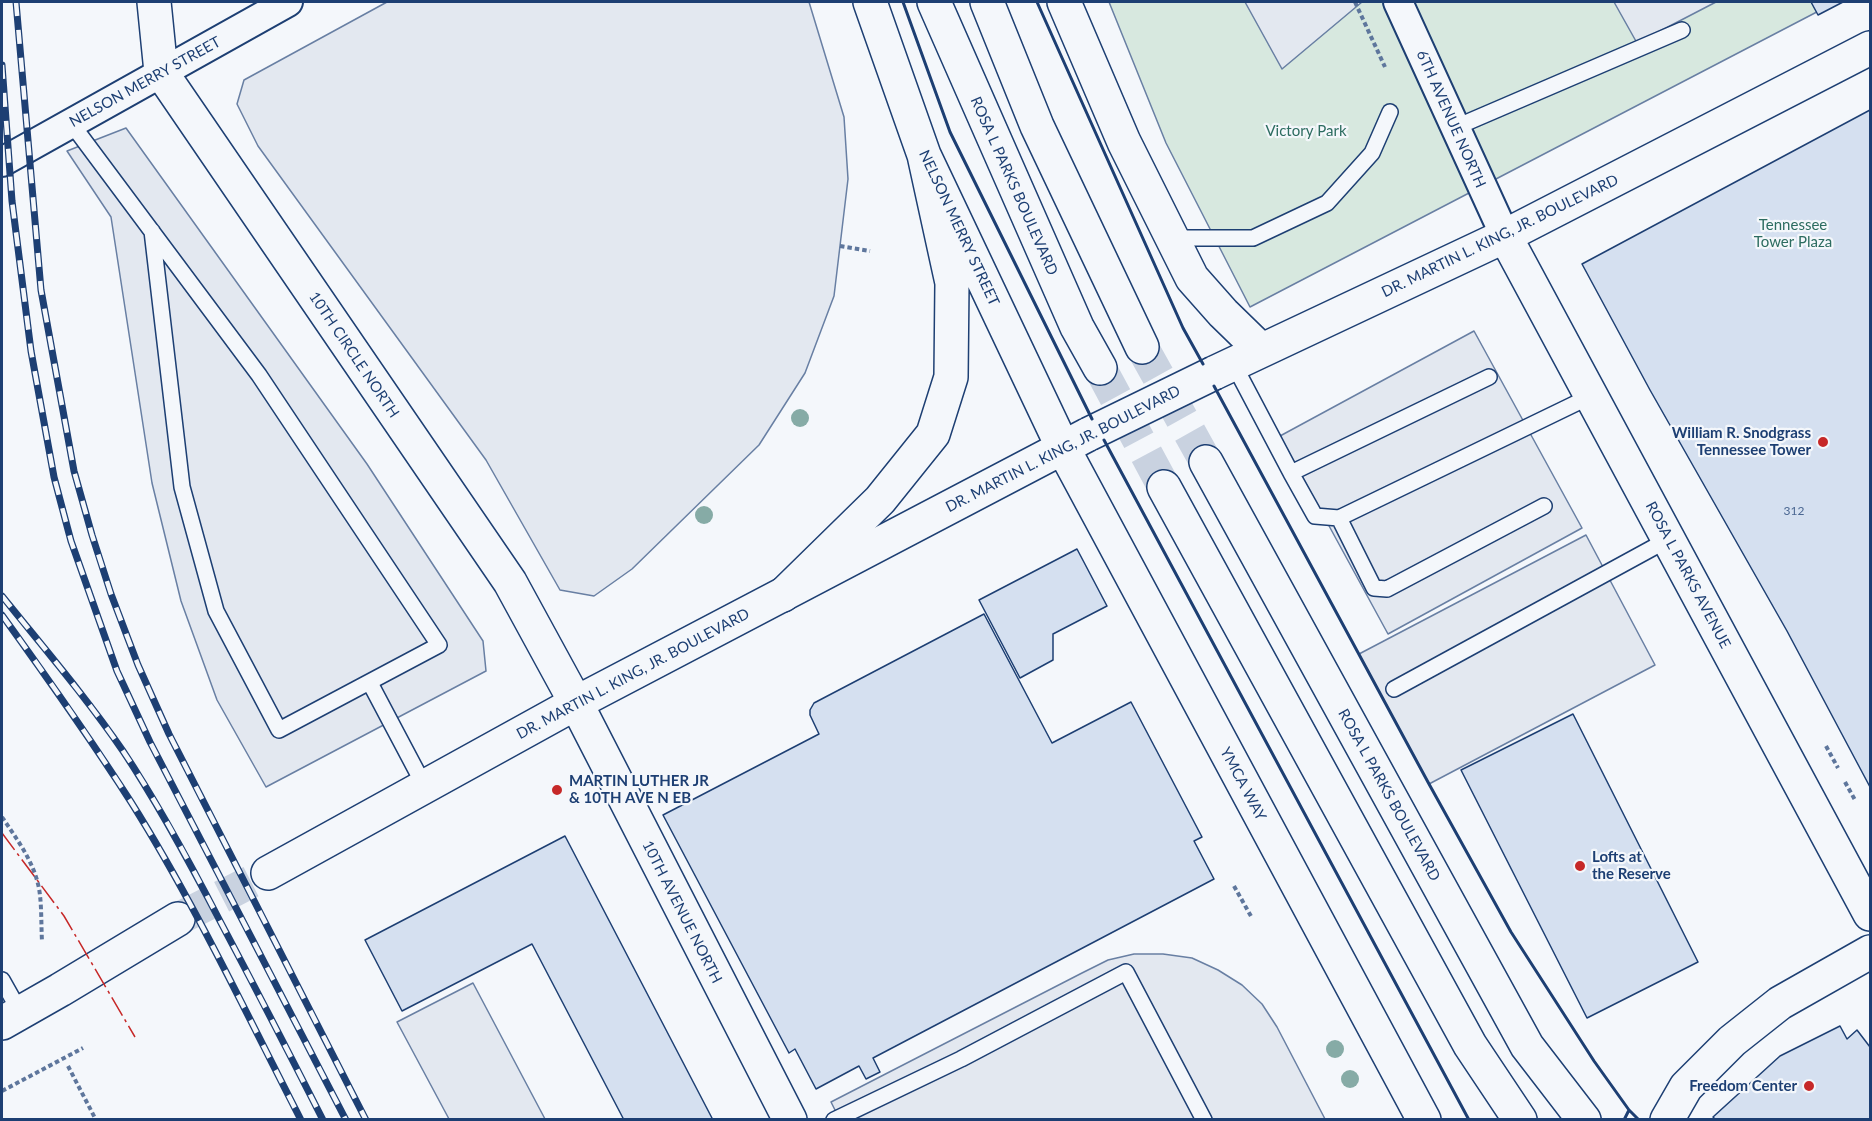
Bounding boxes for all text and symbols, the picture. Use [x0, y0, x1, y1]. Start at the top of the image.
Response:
street label: NELSON MERRY STREET [66, 33, 224, 131]
street label: 6TH AVENUE NORTH [1413, 47, 1489, 191]
street label: ROSA L PARKS BOULEVARD [966, 94, 1062, 278]
park label: Victory Park [1265, 122, 1347, 140]
street label: NELSON MERRY STREET [915, 147, 1003, 309]
street label: DR. MARTIN L. KING, JR. BOULEVARD [1379, 171, 1621, 301]
park label: Tennessee Tower Plaza [1754, 216, 1832, 251]
street label: 10TH CIRCLE NORTH [305, 289, 403, 421]
street label: DR. MARTIN L. KING, JR. BOULEVARD [943, 382, 1183, 516]
place label: William R. Snodgrass Tennessee Tower [1672, 424, 1811, 459]
marker: William R. Snodgrass Tennessee Tower [1816, 435, 1830, 449]
street label: ROSA L PARKS AVENUE [1642, 498, 1734, 652]
house number: 312 [1784, 504, 1804, 518]
street label: DR. MARTIN L. KING, JR. BOULEVARD [514, 605, 752, 743]
street label: ROSA L PARKS BOULEVARD [1334, 706, 1444, 884]
street label: YMCA WAY [1216, 744, 1270, 824]
place label: MARTIN LUTHER JR & 10TH AVE N EB [569, 772, 709, 807]
marker: MARTIN LUTHER JR & 10TH AVE N EB [550, 783, 564, 797]
street label: 10TH AVENUE NORTH [638, 838, 726, 986]
place label: Lofts at the Reserve [1592, 848, 1671, 883]
marker: Lofts at the Reserve [1573, 859, 1587, 873]
place label: Freedom Center [1689, 1077, 1797, 1095]
marker: Freedom Center [1802, 1079, 1816, 1093]

